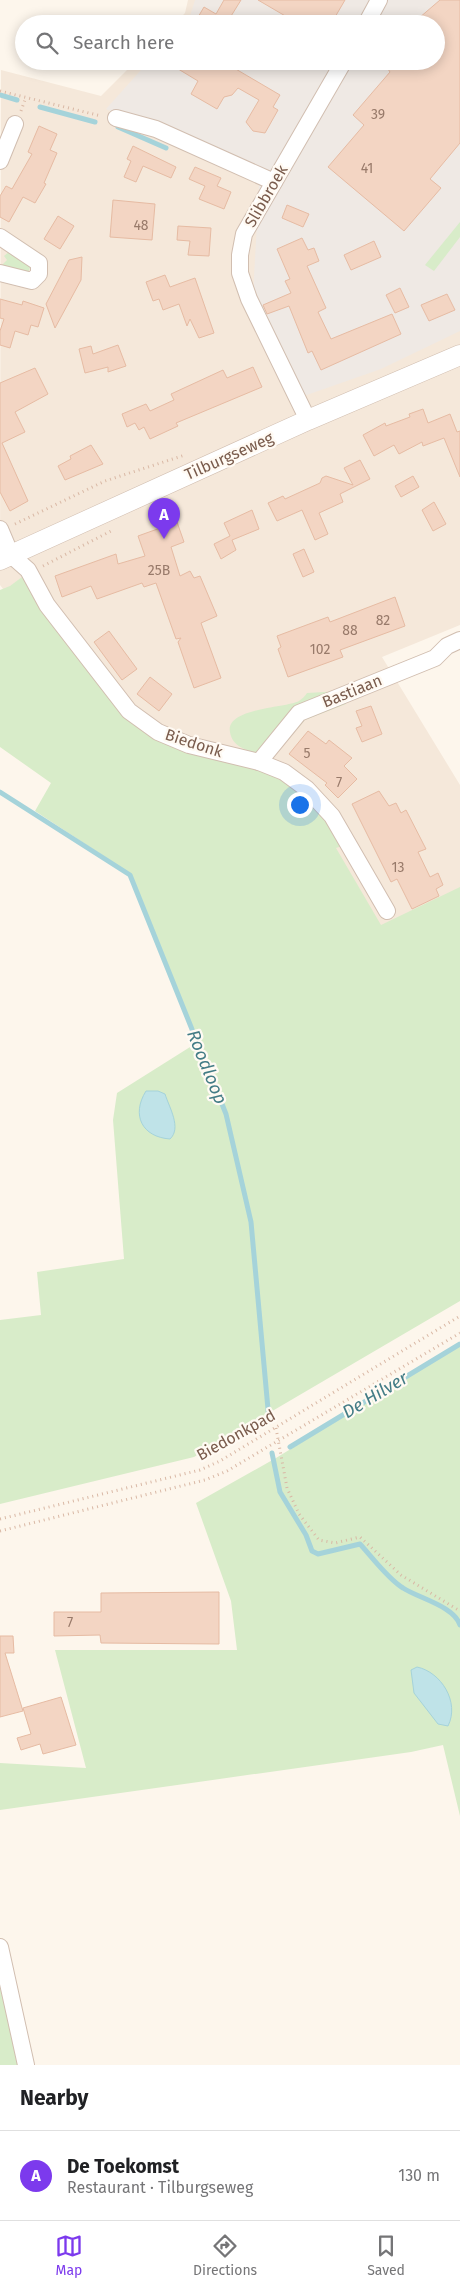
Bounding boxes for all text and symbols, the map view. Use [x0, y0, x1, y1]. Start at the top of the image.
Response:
search box [15, 15, 445, 70]
icon: search [33, 29, 61, 57]
text: Search here [73, 31, 174, 54]
house number: 39 [371, 106, 385, 123]
house number: 41 [361, 160, 373, 177]
street label: Slibbroek [241, 161, 292, 231]
house number: 48 [133, 217, 149, 234]
street label: Tilburgseweg [182, 428, 277, 484]
pin: A [148, 498, 180, 539]
house number: 25B [148, 562, 170, 579]
house number: 82 [376, 612, 390, 629]
house number: 88 [342, 622, 358, 639]
house number: 102 [310, 641, 330, 658]
street label: Bastiaan [319, 670, 385, 712]
street label: Biedonk [163, 725, 226, 761]
house number: 5 [303, 745, 311, 762]
house number: 7 [336, 774, 342, 791]
your location [287, 792, 313, 818]
house number: 13 [391, 859, 405, 876]
water label: Roodloop [182, 1027, 232, 1107]
water label: De Hilver [338, 1366, 413, 1423]
street label: Biedonkpad [193, 1406, 279, 1464]
house number: 7 [67, 1614, 73, 1631]
text: Nearby [20, 2085, 88, 2111]
text: De Toekomst [67, 2155, 179, 2178]
text: A [31, 2166, 41, 2185]
text: 130 m [398, 2166, 440, 2185]
text: Restaurant · Tilburgseweg [67, 2178, 253, 2197]
tab: Map [55, 2232, 83, 2279]
tab: Directions [193, 2232, 257, 2279]
tab: Saved [367, 2232, 405, 2279]

